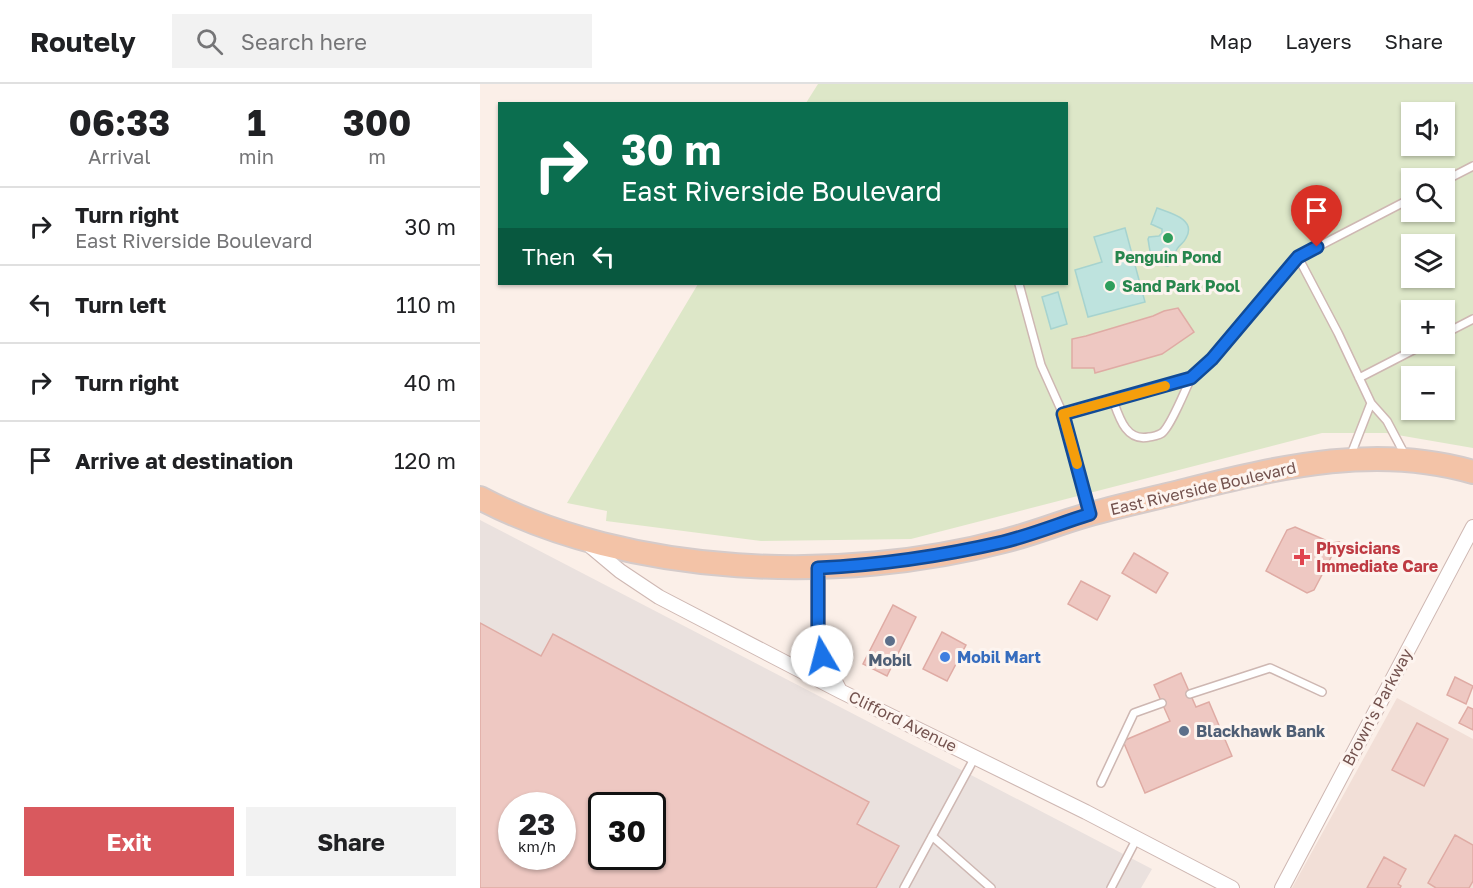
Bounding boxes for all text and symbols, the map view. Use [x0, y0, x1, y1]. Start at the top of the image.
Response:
search box [172, 14, 592, 68]
text: Routely [30, 25, 136, 58]
icon: search [193, 25, 226, 58]
text: Search here [241, 28, 367, 55]
text: Map [1209, 28, 1252, 54]
text: Layers [1285, 28, 1352, 54]
text: Share [1385, 28, 1443, 54]
text: 06:33 [69, 101, 170, 144]
text: 1 [247, 101, 266, 144]
text: 300 [343, 101, 411, 144]
map controls [1401, 102, 1455, 420]
button: sound [1401, 102, 1455, 156]
text: 30 m [621, 124, 721, 174]
icon: right [522, 126, 600, 204]
text: Arrival [88, 144, 151, 168]
text: min [239, 144, 274, 168]
text: m [368, 144, 386, 168]
button: search [1401, 168, 1455, 222]
text: East Riverside Boulevard [621, 175, 942, 207]
pin [1291, 185, 1342, 247]
icon: arrive [1300, 194, 1333, 227]
text: Turn right [75, 201, 179, 228]
icon: right [24, 210, 57, 243]
text: 30 m [405, 213, 456, 240]
text: East Riverside Boulevard [75, 228, 313, 252]
marker: Penguin Pond [1161, 231, 1175, 245]
button: layers [1401, 234, 1455, 288]
icon: left [587, 240, 620, 273]
text: Then [522, 243, 575, 270]
place label: Penguin Pond [1115, 247, 1222, 267]
place label: Sand Park Pool [1122, 276, 1241, 296]
marker: Sand Park Pool [1103, 279, 1117, 293]
icon: left [24, 288, 57, 321]
text: Turn left [75, 291, 166, 318]
text: 110 m [396, 291, 456, 318]
button: + [1401, 300, 1455, 354]
icon: right [24, 366, 57, 399]
button: − [1401, 366, 1455, 420]
text: Turn right [75, 369, 179, 396]
text: 40 m [404, 369, 456, 396]
icon: arrive [24, 444, 57, 477]
text: Arrive at destination [75, 447, 293, 474]
text: 120 m [394, 447, 456, 474]
street label: East Riverside Boulevard [1108, 457, 1298, 519]
place label: Physicians Immediate Care [1316, 538, 1438, 576]
marker: Physicians Immediate Care [1293, 548, 1311, 566]
position arrow [790, 624, 854, 688]
marker: Mobil [883, 634, 897, 648]
street label: Brown's Parkway [1338, 645, 1416, 769]
place label: Mobil Mart [957, 647, 1041, 667]
place label: Mobil [868, 650, 912, 670]
marker: Mobil Mart [938, 650, 952, 664]
street label: Clifford Avenue [846, 686, 960, 756]
place label: Blackhawk Bank [1196, 721, 1326, 741]
marker: Blackhawk Bank [1177, 724, 1191, 738]
speed limit sign: 30 [588, 792, 666, 870]
text: 23 [519, 806, 555, 842]
button: Exit [24, 807, 234, 876]
button: Share [246, 807, 456, 876]
text: km/h [518, 837, 556, 855]

